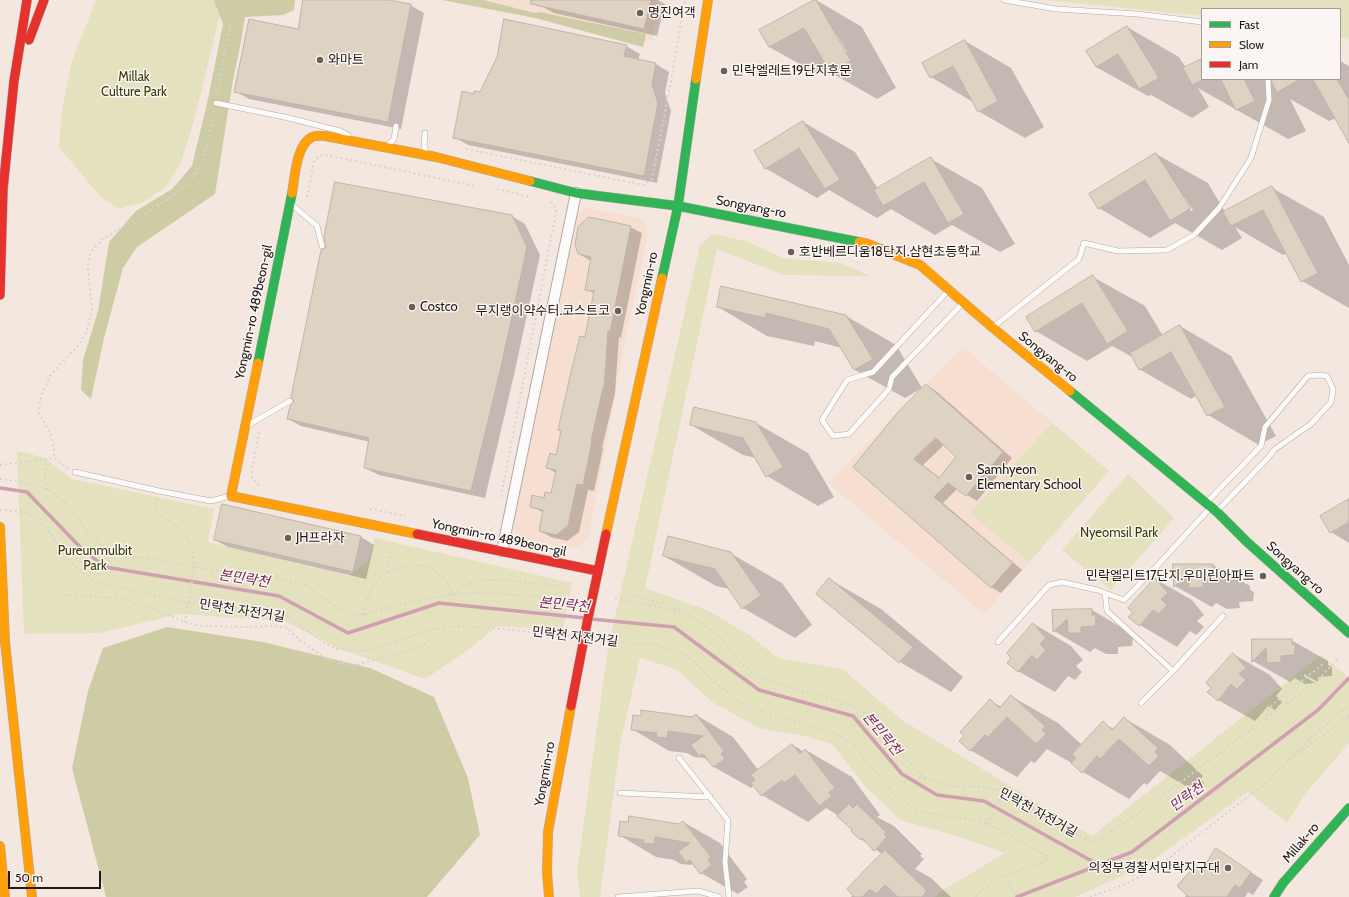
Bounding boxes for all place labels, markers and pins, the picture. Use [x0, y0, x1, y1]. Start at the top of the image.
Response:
place label: 명진여객 [648, 5, 696, 21]
marker: 명진여객 [635, 8, 645, 18]
place label: 와마트 [328, 52, 364, 68]
marker: 와마트 [315, 55, 325, 65]
place label: 민락엘레트19단지후문 [732, 63, 851, 79]
marker: 민락엘레트19단지후문 [719, 66, 729, 76]
place label: 호반베르디움18단지.삼현초등학교 [799, 244, 981, 260]
marker: 호반베르디움18단지.삼현초등학교 [786, 247, 796, 257]
place label: Costco [420, 299, 458, 315]
marker: Costco [407, 302, 417, 312]
place label: 무지랭이약수터.코스트코 [476, 303, 610, 319]
marker: 무지랭이약수터.코스트코 [613, 306, 623, 316]
place label: Samhyeon Elementary School [977, 462, 1081, 493]
marker: Samhyeon Elementary School [964, 472, 974, 482]
place label: JH프라자 [296, 530, 344, 546]
marker: JH프라자 [283, 533, 293, 543]
place label: 민락엘리트17단지.우미린아파트 [1086, 568, 1255, 584]
marker: 민락엘리트17단지.우미린아파트 [1258, 571, 1268, 581]
place label: 의정부경찰서민락지구대 [1088, 860, 1220, 876]
marker: 의정부경찰서민락지구대 [1223, 863, 1233, 873]

